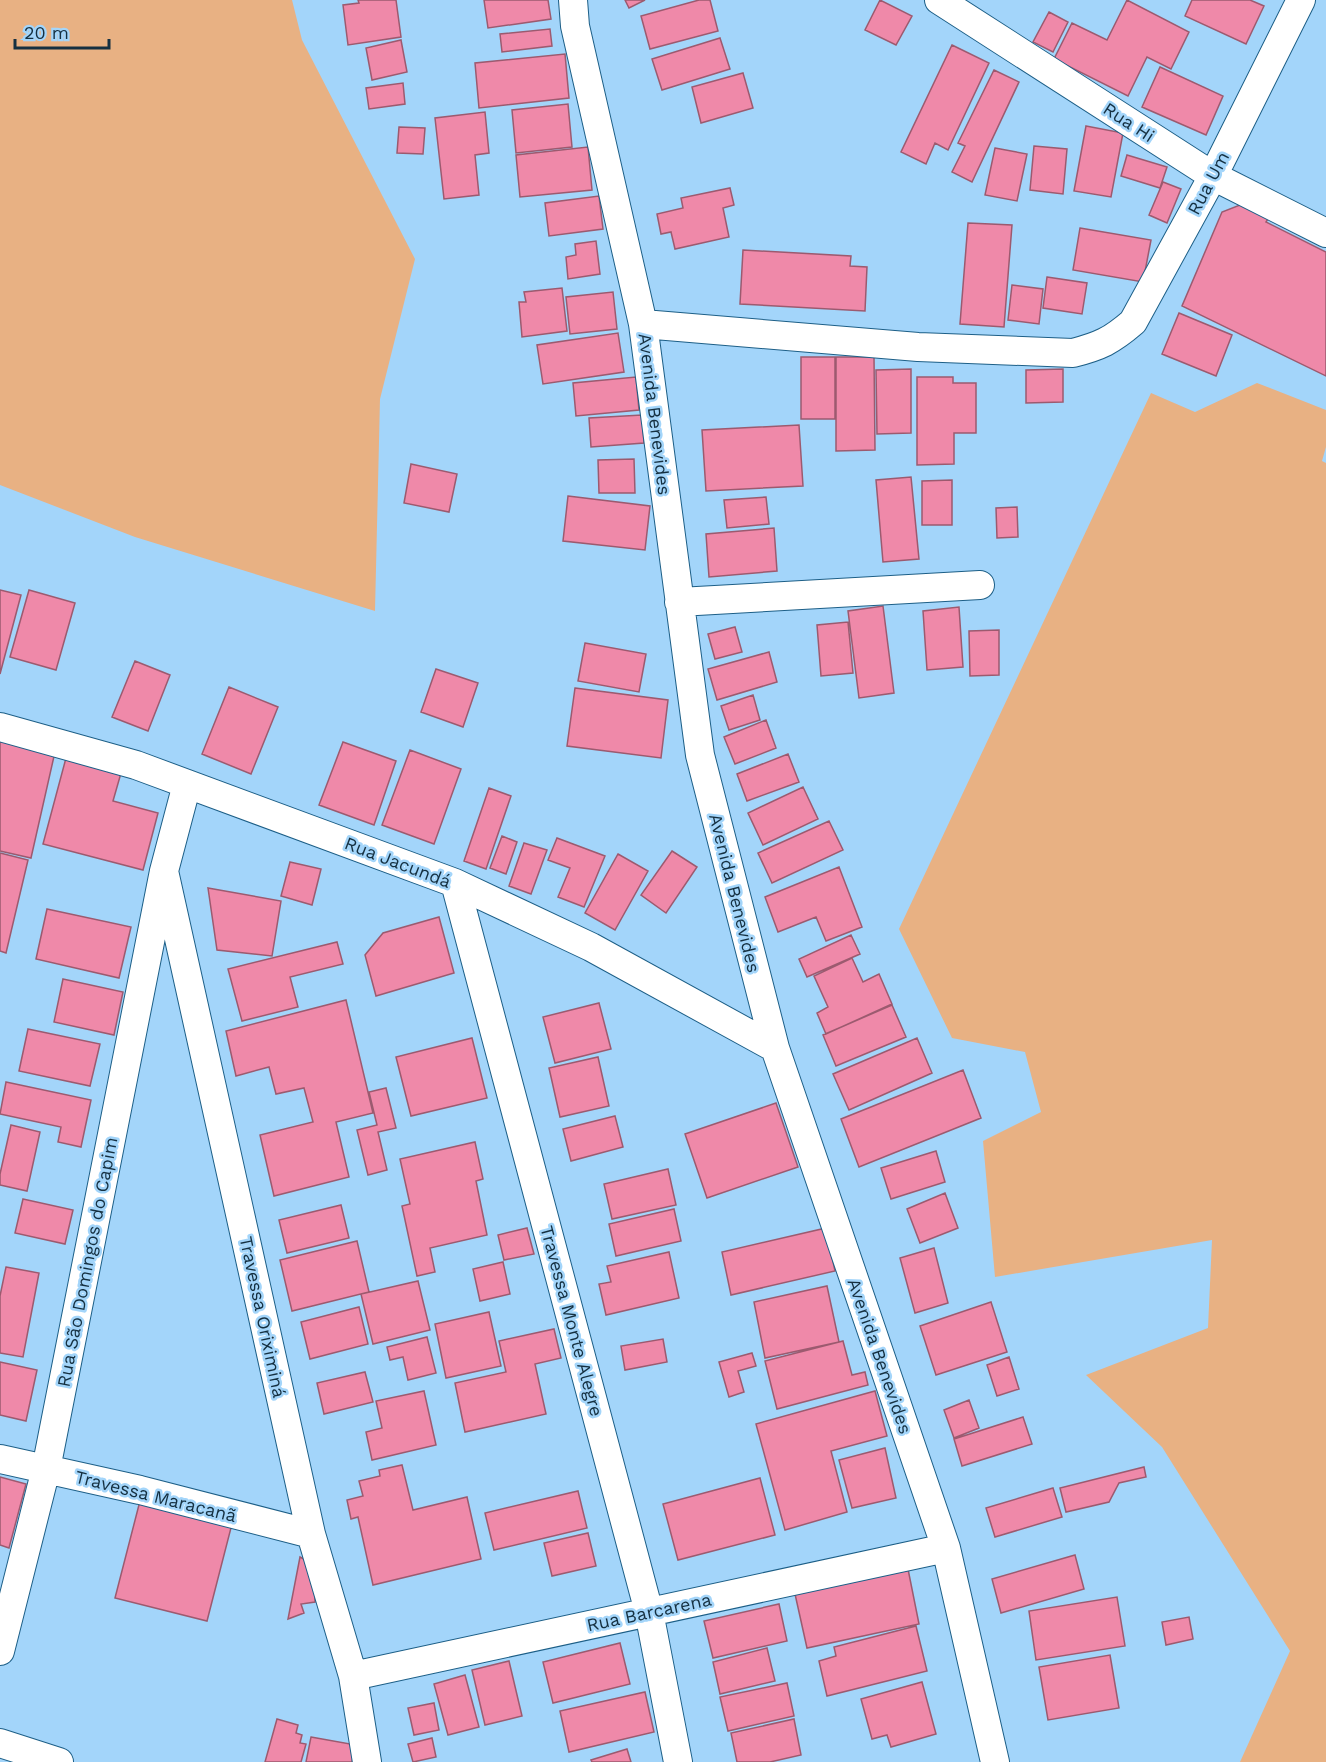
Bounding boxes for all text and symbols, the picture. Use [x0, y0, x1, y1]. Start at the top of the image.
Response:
scale bar [15, 12, 110, 50]
text: 20 m [24, 22, 69, 43]
street label: Rua Hi [1099, 98, 1159, 146]
street label: Rua Um [1183, 148, 1233, 218]
street label: Avenida Benevides [635, 332, 675, 496]
street label: Avenida Benevides [705, 811, 765, 975]
street label: Rua Jacundá [342, 832, 454, 892]
street label: Rua São Domingos do Capim [52, 1135, 122, 1389]
street label: Travessa Monte Alegre [536, 1223, 608, 1419]
street label: Travessa Oriximiná [236, 1234, 290, 1400]
street label: Avenida Benevides [844, 1276, 916, 1436]
street label: Travessa Maracanã [73, 1466, 239, 1526]
street label: Rua Barcarena [585, 1589, 713, 1635]

